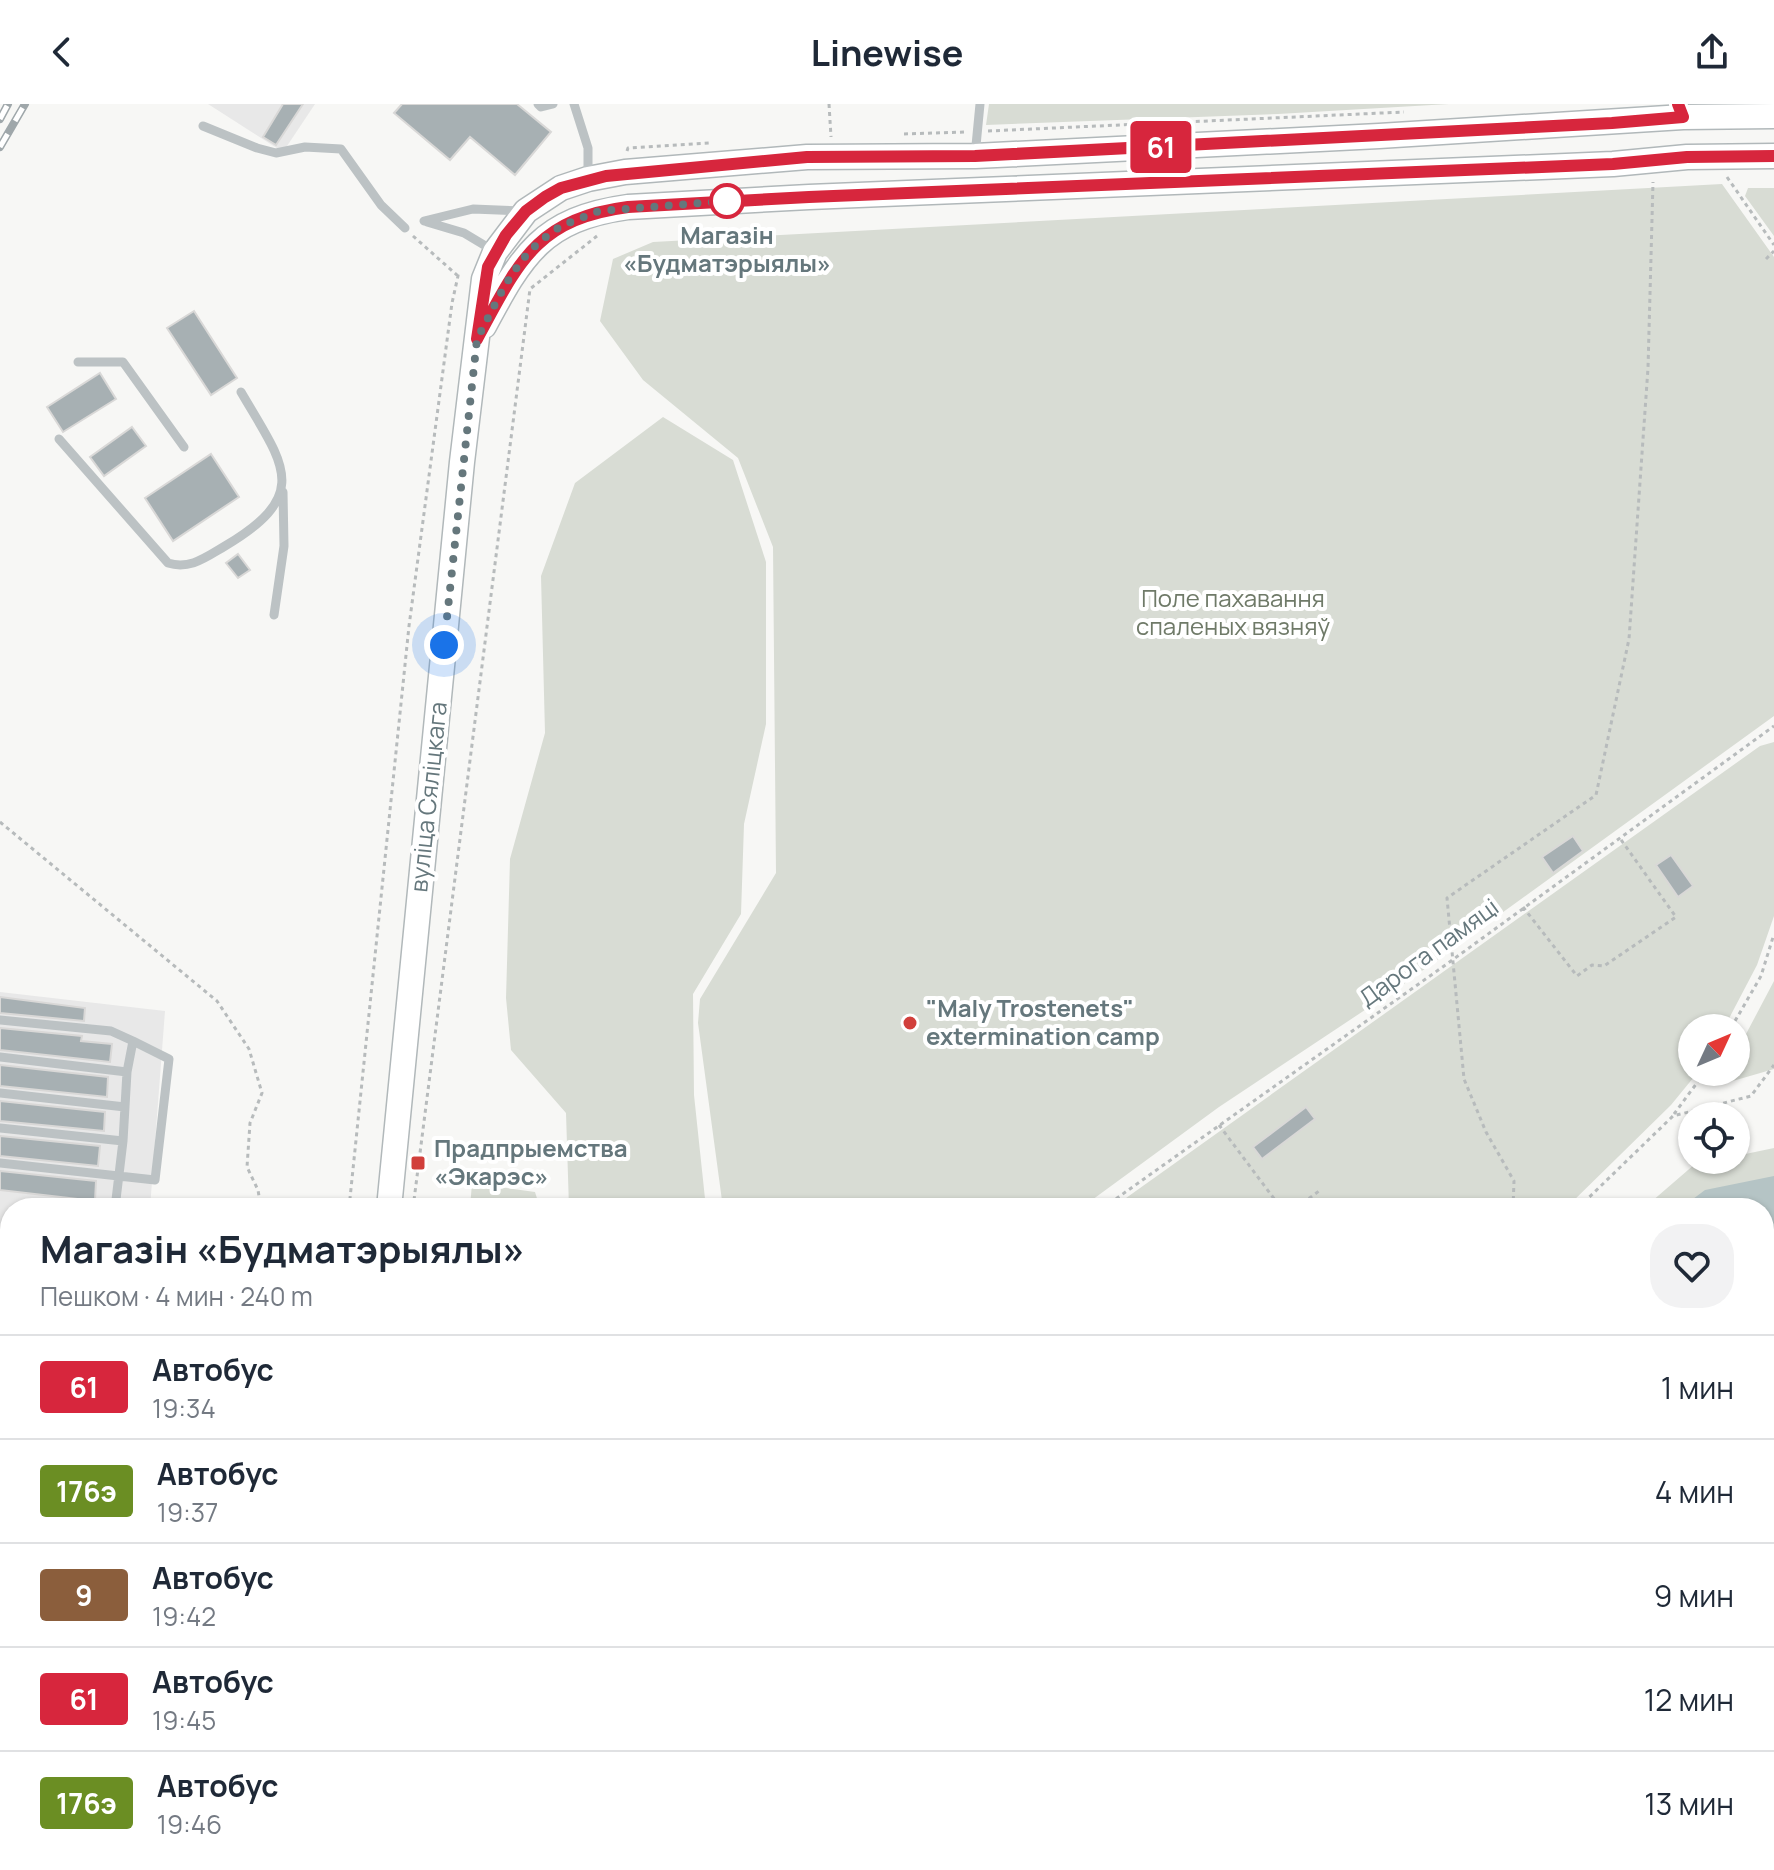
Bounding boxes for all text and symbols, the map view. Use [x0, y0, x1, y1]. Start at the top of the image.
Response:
text: Linewise [811, 28, 963, 77]
icon: back [40, 30, 84, 74]
icon: share [1690, 30, 1734, 74]
line badge: 61 [1125, 121, 1197, 173]
text: 61 [1146, 128, 1176, 166]
marker: Магазін «Будматэрыялы» [710, 184, 744, 218]
place label: Магазін «Будматэрыялы» [623, 218, 831, 279]
park label: Поле пахавання спаленых вязняў [1136, 581, 1330, 642]
your location [424, 625, 464, 665]
street label: вуліца Сяліцкага [401, 700, 454, 894]
street label: Дарога памяці [1351, 890, 1505, 1014]
place label: "Maly Trostenets" extermination camp [926, 991, 1160, 1052]
marker: "Maly Trostenets" extermination camp [901, 1014, 919, 1032]
north arrow [1678, 1014, 1750, 1086]
map controls [1678, 1014, 1750, 1174]
button: locate [1678, 1102, 1750, 1174]
place label: Прадпрыемства «Экарэс» [434, 1131, 627, 1192]
marker: Прадпрыемства «Экарэс» [409, 1154, 427, 1172]
text: Магазін «Будматэрыялы» [40, 1222, 525, 1274]
button: heart [1650, 1224, 1734, 1308]
text: Пешком · 4 мин · 240 m [40, 1278, 313, 1314]
text: Автобус [152, 1349, 274, 1390]
text: 1 мин [1661, 1367, 1734, 1408]
text: 61 [69, 1368, 99, 1406]
text: 19:34 [152, 1390, 216, 1426]
text: Автобус [157, 1453, 279, 1494]
text: 4 мин [1655, 1471, 1734, 1512]
text: 176э [56, 1472, 117, 1510]
text: 19:37 [157, 1494, 218, 1530]
text: Автобус [152, 1557, 274, 1598]
text: 9 мин [1654, 1575, 1734, 1616]
text: 9 [75, 1576, 93, 1614]
text: 19:42 [152, 1598, 216, 1634]
text: Автобус [152, 1661, 274, 1702]
text: 12 мин [1644, 1679, 1734, 1720]
text: 61 [69, 1680, 99, 1718]
text: 19:45 [152, 1702, 216, 1738]
text: Автобус [157, 1765, 279, 1806]
text: 13 мин [1644, 1783, 1734, 1824]
text: 176э [56, 1784, 117, 1822]
text: 19:46 [157, 1806, 222, 1842]

